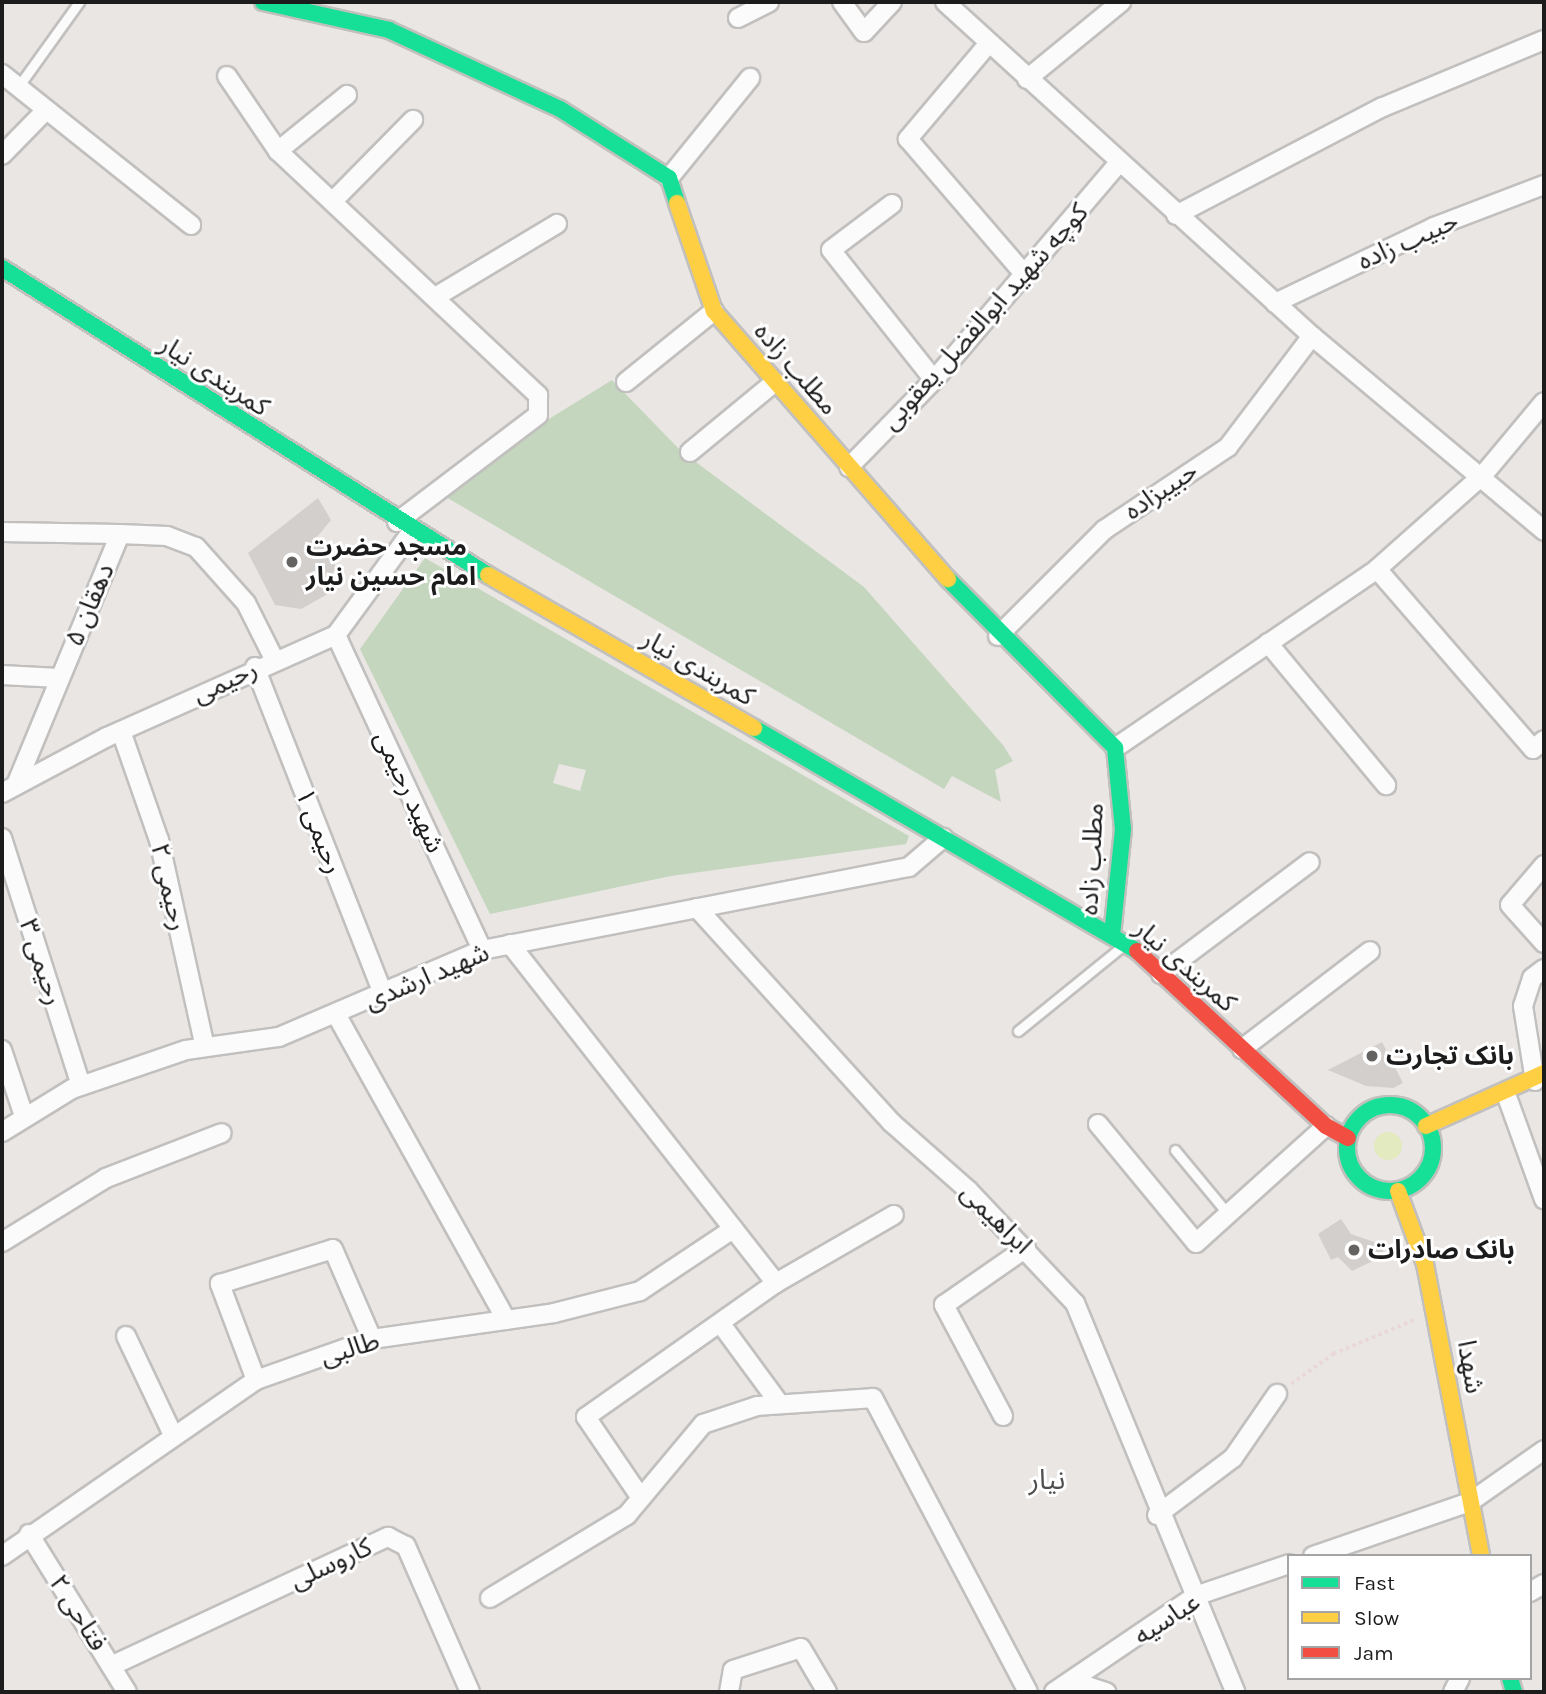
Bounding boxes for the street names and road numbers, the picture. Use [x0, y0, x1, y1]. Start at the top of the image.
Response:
street label: کوچه شهید ابوالفضل یعقوبی [875, 197, 1095, 437]
street label: حبیب زاده [1353, 205, 1463, 277]
street label: مطلب زاده [747, 316, 845, 422]
street label: کمربندی نیار [153, 329, 275, 423]
street label: حبیبزاده [1118, 455, 1204, 527]
street label: دهقان ۵ [59, 559, 121, 651]
street label: کمربندی نیار [636, 623, 760, 713]
street label: رحیمی [188, 654, 262, 710]
street label: شهید رحیمی [367, 726, 451, 858]
street label: رحیمی ۱ [289, 784, 349, 878]
street label: مطلب زاده [1073, 802, 1111, 916]
street label: رحیمی ۲ [144, 840, 194, 934]
street label: کمربندی نیار [1128, 913, 1242, 1019]
street label: رحیمی ۳ [12, 915, 70, 1009]
street label: شهید ارشدی [360, 937, 494, 1017]
street label: ابراهیمی [954, 1177, 1038, 1261]
street label: طالبی [317, 1325, 383, 1373]
street label: شهدا [1450, 1338, 1490, 1396]
street label: کاروسلی [285, 1532, 377, 1596]
street label: فتاحی ۲ [42, 1569, 114, 1657]
street label: عباسیه [1128, 1586, 1206, 1652]

